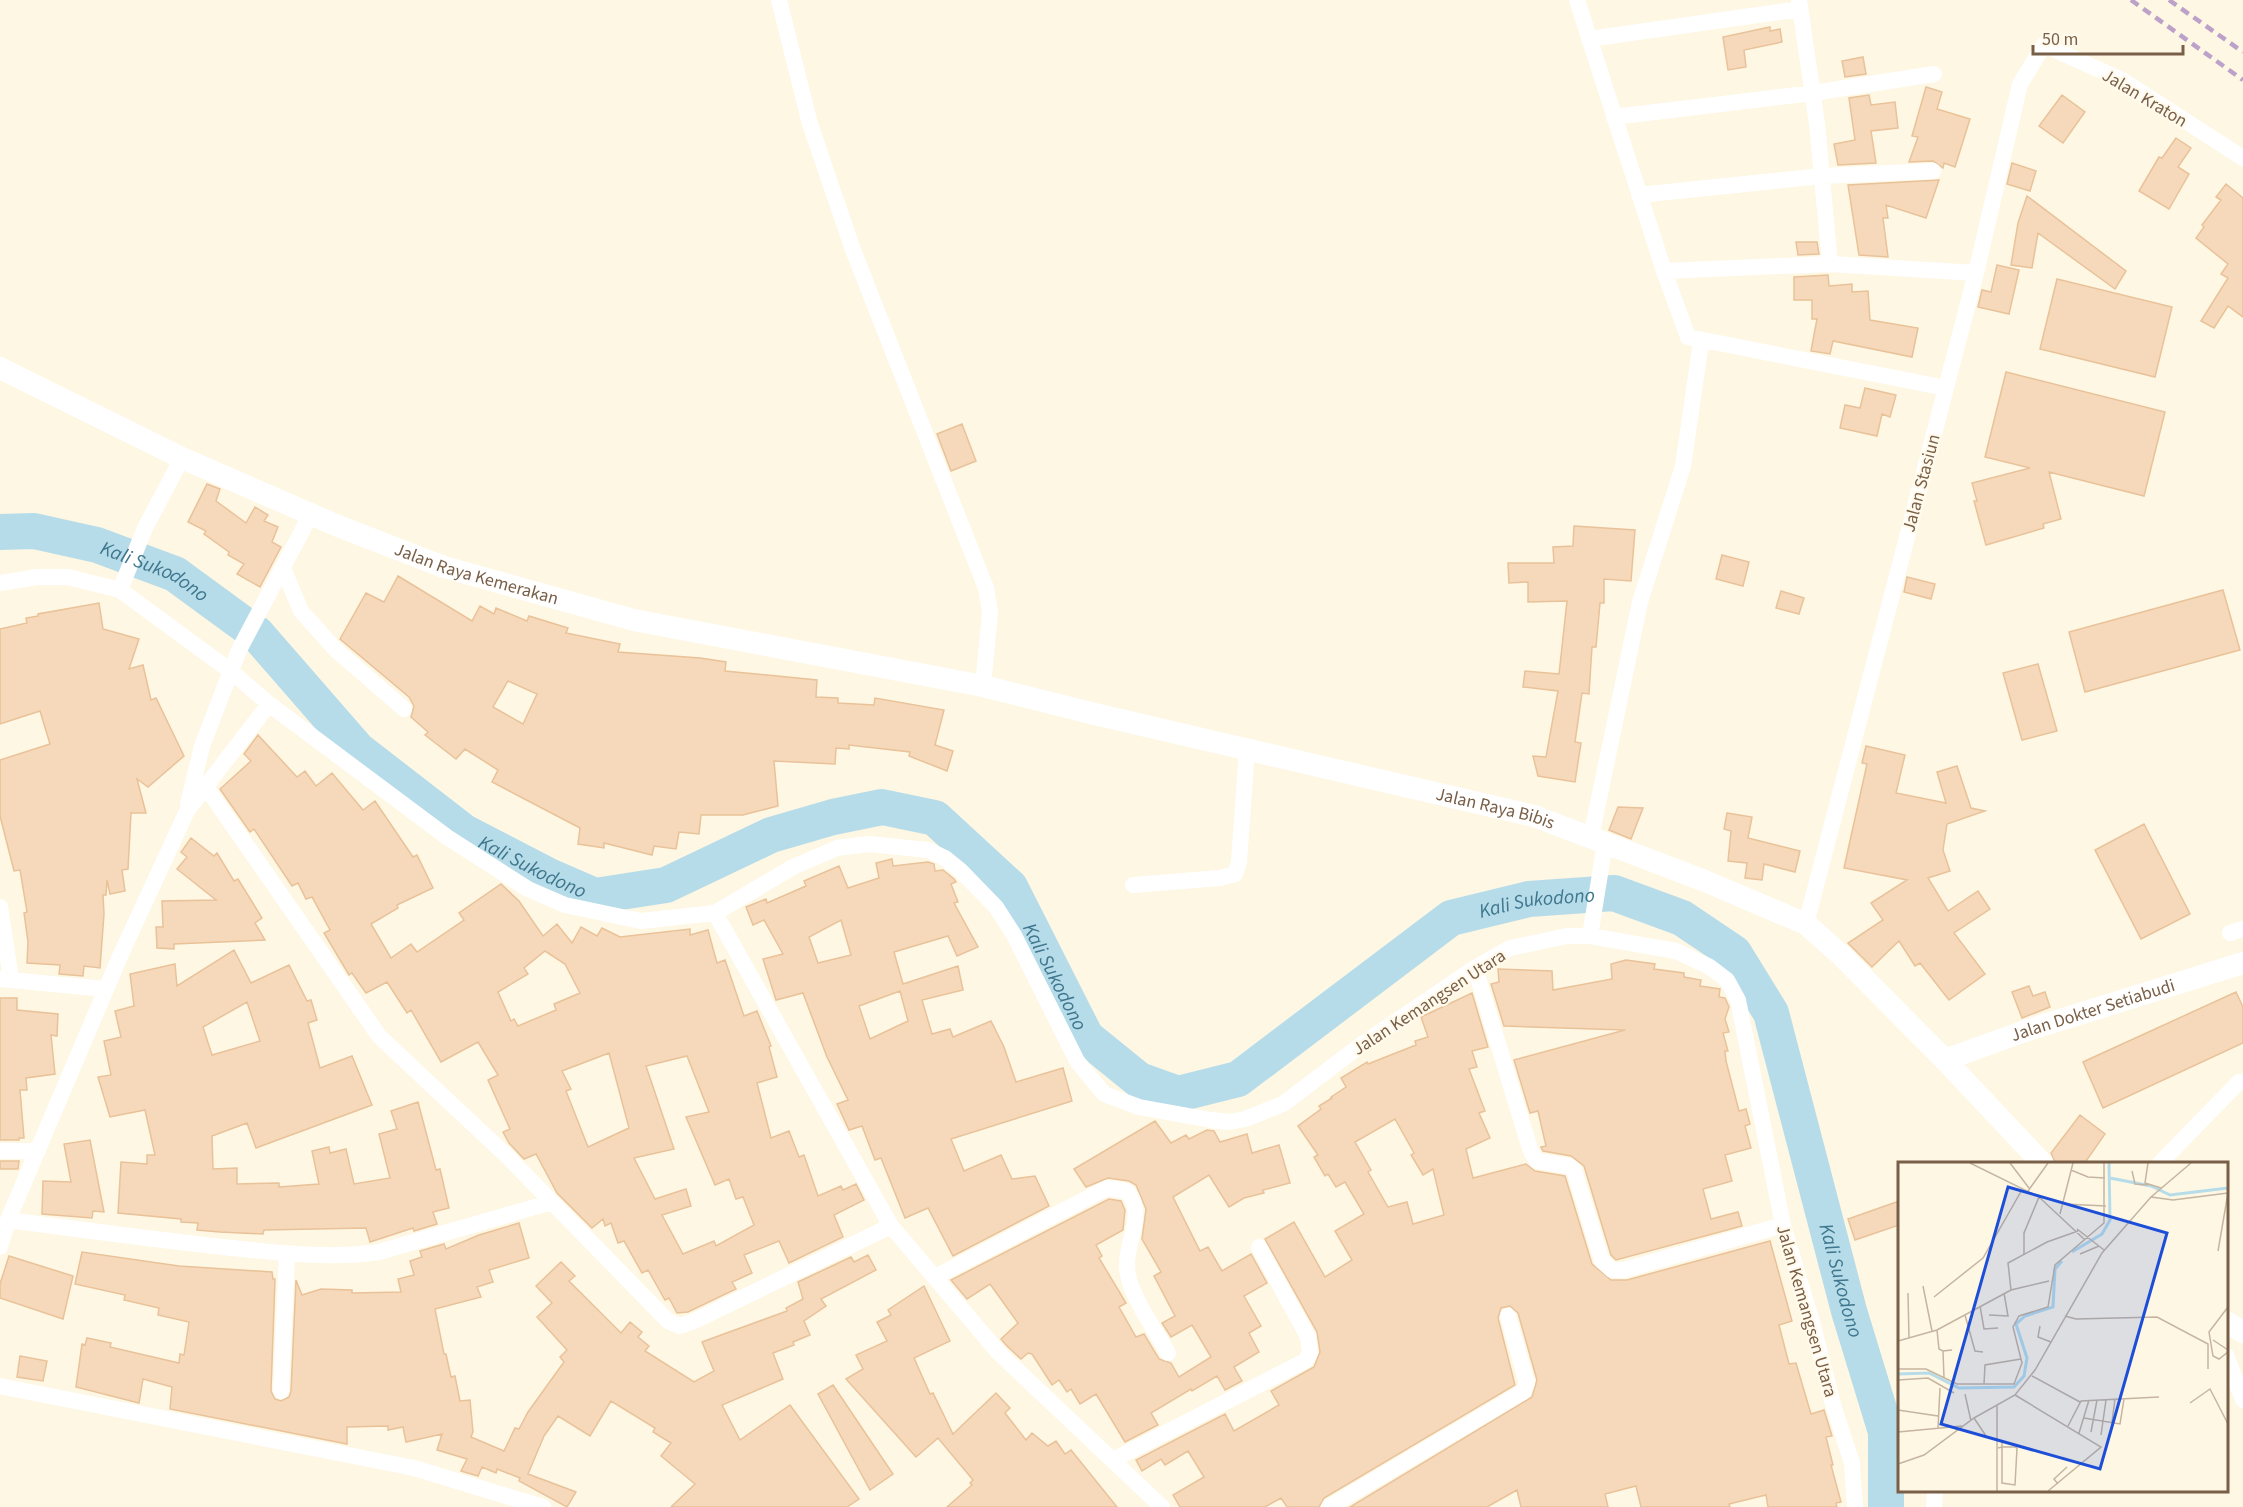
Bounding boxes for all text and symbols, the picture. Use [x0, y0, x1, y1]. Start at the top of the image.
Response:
scale bar [2033, 18, 2183, 56]
text: 50 m [2042, 27, 2078, 52]
street label: Jalan Kraton [2097, 63, 2192, 134]
street label: Jalan Stasiun [1896, 431, 1947, 535]
water label: Kali Sukodono [96, 535, 214, 609]
street label: Jalan Raya Kemerakan [391, 537, 561, 611]
street label: Jalan Raya Bibis [1433, 782, 1558, 836]
water label: Kali Sukodono [473, 829, 591, 906]
water label: Kali Sukodono [1476, 881, 1596, 926]
water label: Kali Sukodono [1015, 918, 1093, 1035]
street label: Jalan Kemangsen Utara [1348, 943, 1511, 1061]
street label: Jalan Dokter Setiabudi [2007, 973, 2178, 1048]
inset map [1898, 1162, 2228, 1492]
water label: Kali Sukodono [1812, 1220, 1869, 1341]
street label: Jalan Kemangsen Utara [1770, 1222, 1843, 1400]

